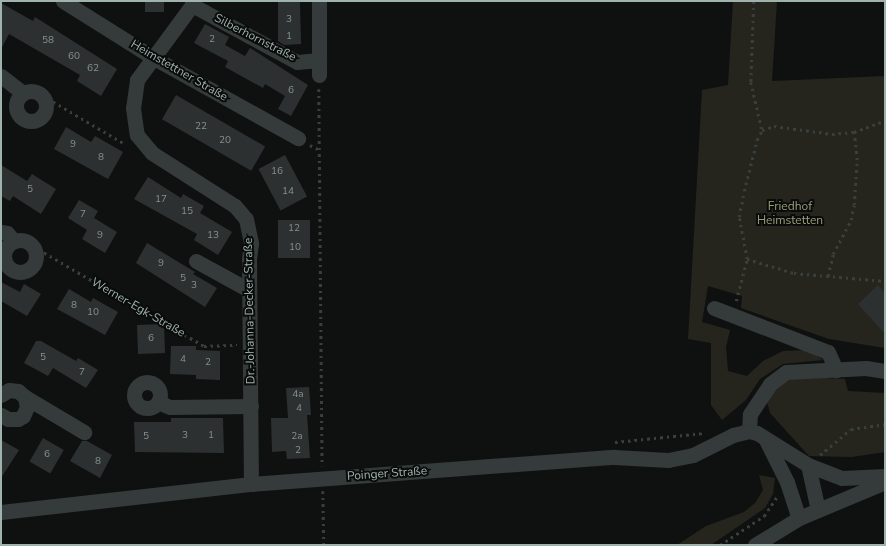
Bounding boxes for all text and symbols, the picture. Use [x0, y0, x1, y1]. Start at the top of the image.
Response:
street label: Silberhornstraße [212, 11, 298, 65]
house number: 3 [286, 14, 292, 26]
house number: 1 [286, 31, 292, 43]
house number: 2 [209, 34, 215, 46]
house number: 58 [42, 35, 54, 47]
street label: Heimstettner Straße [128, 37, 230, 105]
house number: 60 [68, 51, 80, 63]
house number: 62 [87, 63, 99, 75]
house number: 6 [288, 85, 294, 97]
house number: 22 [195, 121, 207, 133]
house number: 20 [219, 135, 231, 147]
house number: 9 [70, 139, 76, 151]
house number: 8 [98, 152, 104, 164]
house number: 16 [271, 166, 283, 178]
house number: 5 [27, 184, 33, 196]
house number: 14 [282, 186, 294, 198]
house number: 17 [155, 194, 167, 206]
park label: Friedhof Heimstetten [757, 200, 823, 228]
house number: 15 [181, 206, 193, 218]
house number: 7 [80, 209, 86, 221]
house number: 12 [288, 223, 300, 235]
house number: 9 [97, 230, 103, 242]
house number: 13 [207, 230, 219, 242]
street label: Dr.-Johanna-Decker-Straße [242, 238, 258, 384]
house number: 10 [289, 242, 301, 254]
house number: 9 [158, 258, 164, 270]
house number: 5 [180, 273, 186, 285]
street label: Werner-Egk-Straße [89, 275, 187, 341]
house number: 3 [191, 280, 197, 292]
house number: 8 [71, 300, 77, 312]
house number: 10 [87, 307, 99, 319]
house number: 6 [148, 333, 154, 345]
house number: 5 [40, 352, 46, 364]
house number: 4 [180, 354, 186, 366]
house number: 2 [205, 357, 211, 369]
house number: 7 [79, 367, 85, 379]
house number: 4a [292, 389, 304, 401]
house number: 4 [296, 403, 302, 415]
house number: 3 [182, 430, 188, 442]
house number: 1 [208, 430, 214, 442]
house number: 5 [143, 431, 149, 443]
house number: 2a [291, 431, 303, 443]
house number: 2 [295, 445, 301, 457]
house number: 6 [44, 449, 50, 461]
house number: 8 [95, 456, 101, 468]
street label: Poinger Straße [346, 464, 428, 484]

